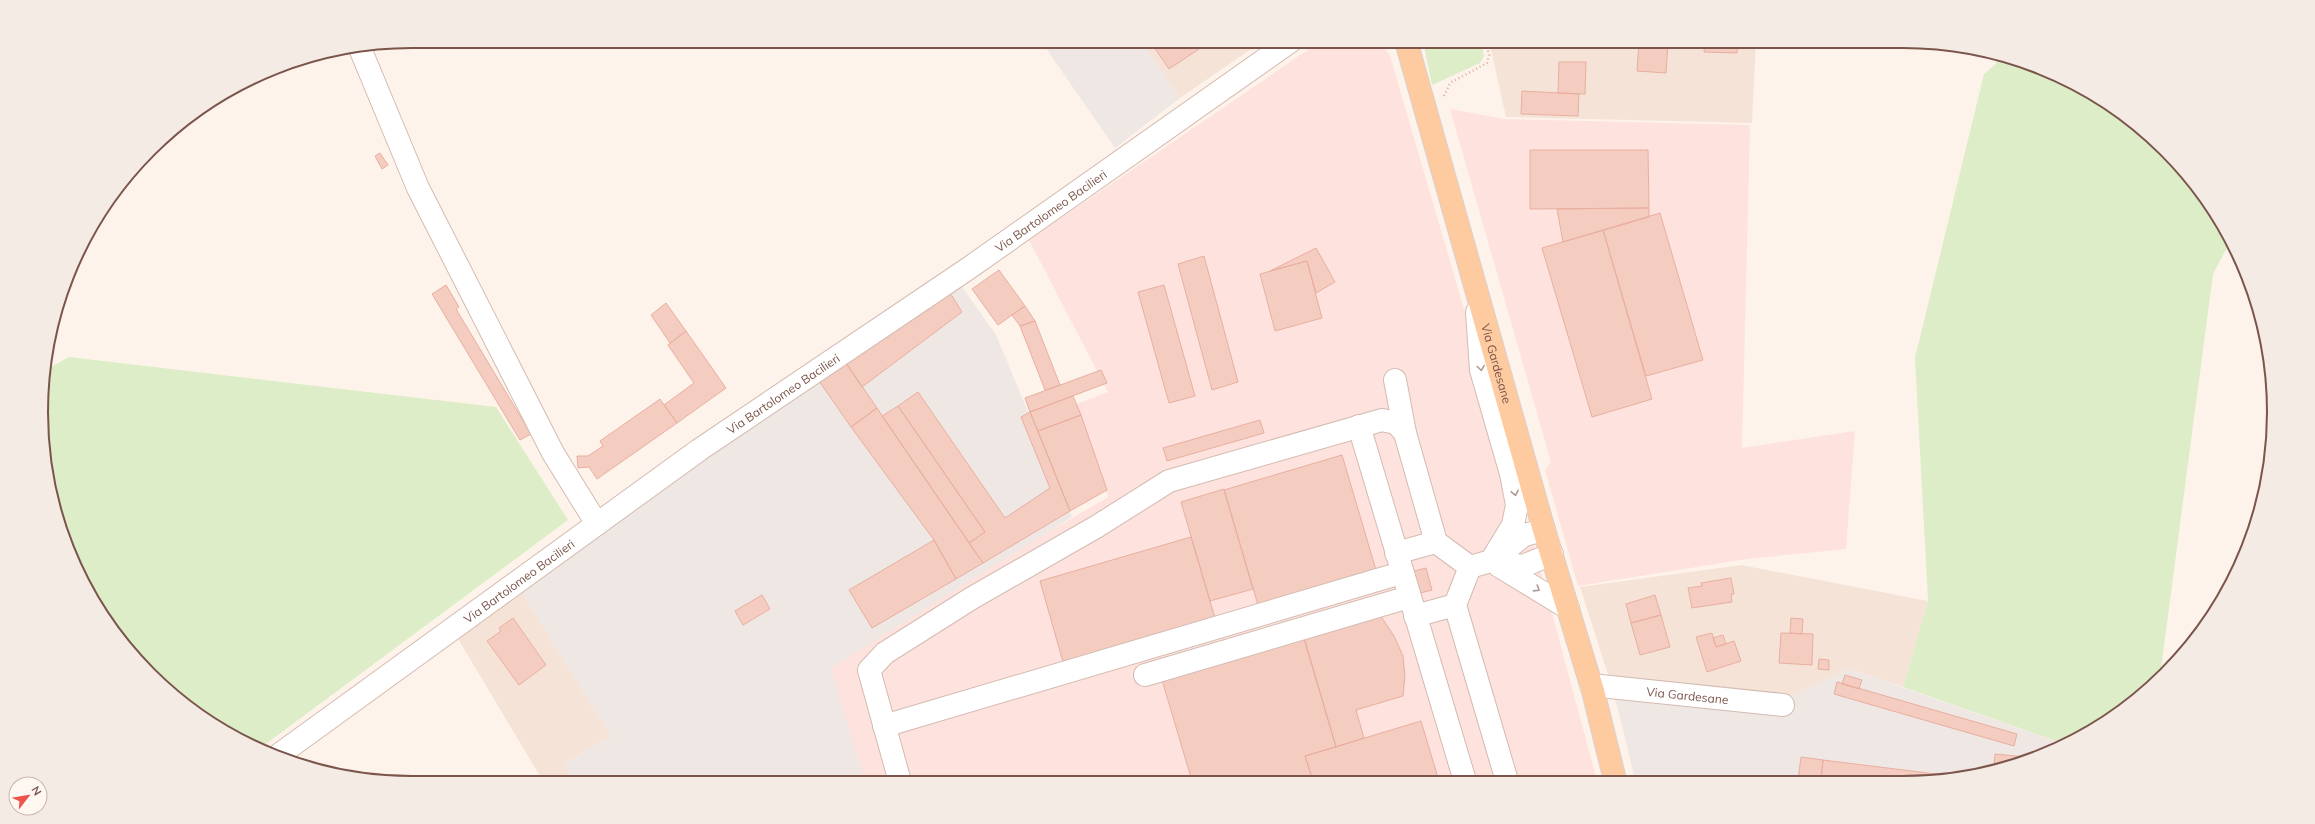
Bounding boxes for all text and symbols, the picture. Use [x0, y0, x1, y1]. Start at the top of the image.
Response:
street label: Via Bartolomeo Bacilieri [992, 166, 1109, 255]
street label: Via Gardesane [1479, 322, 1515, 405]
street label: Via Bartolomeo Bacilieri [724, 350, 843, 437]
one-way arrow [1476, 365, 1485, 371]
one-way arrow [1510, 490, 1518, 497]
street label: Via Bartolomeo Bacilieri [461, 536, 577, 626]
one-way arrow [1532, 584, 1539, 591]
street label: Via Gardesane [1646, 683, 1729, 707]
north arrow [8, 776, 48, 816]
text: N [28, 784, 45, 798]

